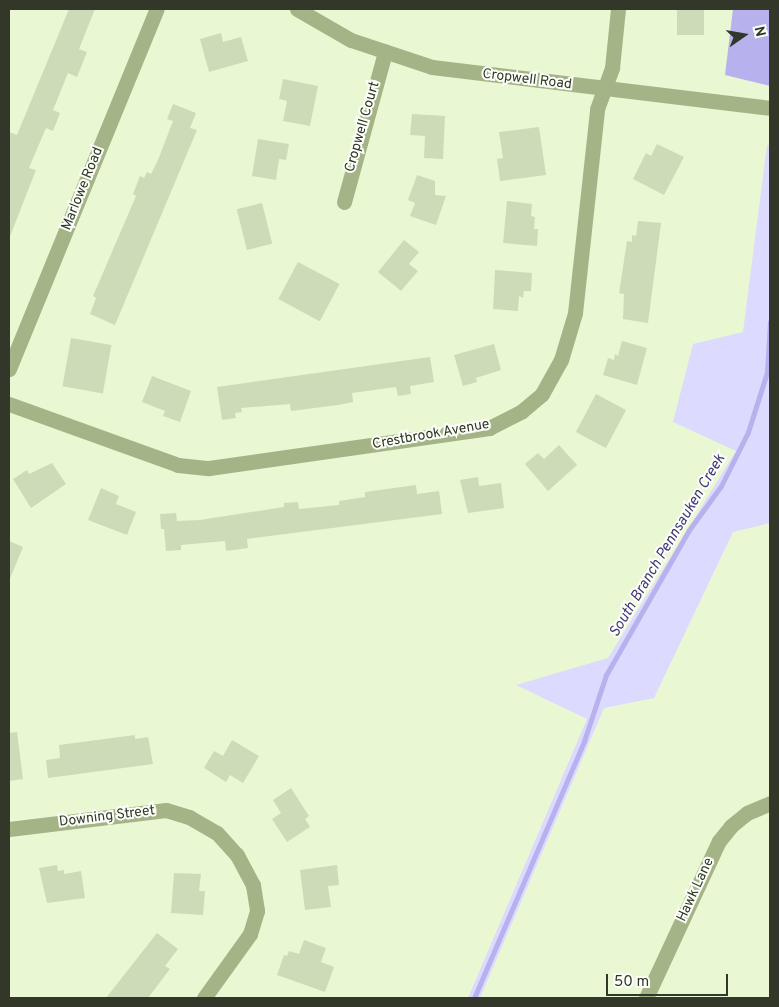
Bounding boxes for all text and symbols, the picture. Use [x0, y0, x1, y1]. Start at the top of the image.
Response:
north arrow [719, 10, 769, 60]
text: N [750, 25, 769, 38]
street label: Cropwell Road [481, 66, 573, 94]
street label: Cropwell Court [342, 80, 384, 174]
street label: Marlowe Road [59, 145, 107, 233]
street label: Crestbrook Avenue [371, 416, 491, 454]
water label: South Branch Pennsauken Creek [606, 451, 730, 641]
street label: Downing Street [58, 803, 156, 831]
street label: Hawk Lane [674, 855, 718, 925]
scale bar [609, 964, 732, 996]
text: 50 m [614, 973, 649, 992]

